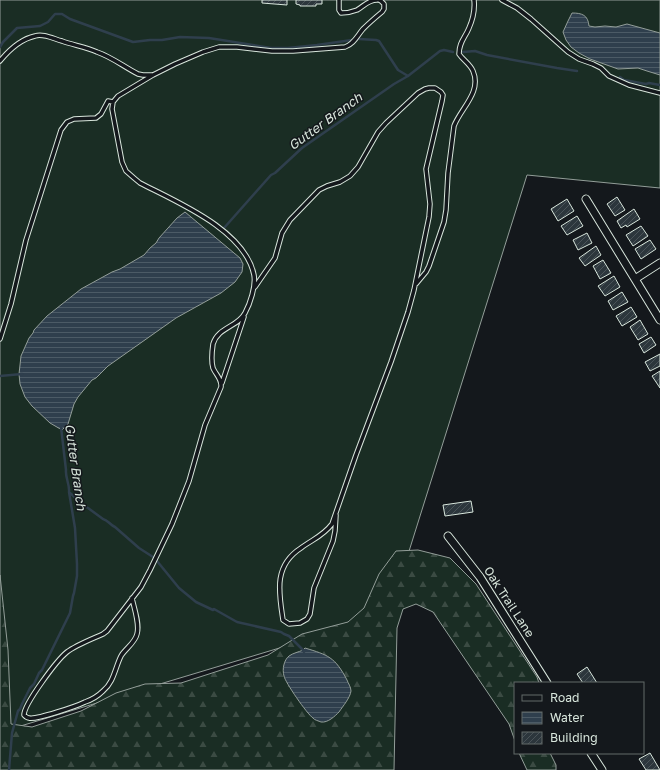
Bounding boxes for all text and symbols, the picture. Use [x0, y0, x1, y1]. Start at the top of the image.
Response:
water label: Gutter Branch [285, 88, 366, 153]
water label: Gutter Branch [62, 423, 90, 512]
street label: Oak Trail Lane [481, 564, 538, 640]
legend [514, 682, 644, 754]
text: Road [550, 690, 579, 705]
text: Water [550, 710, 584, 725]
text: Building [550, 730, 598, 745]

